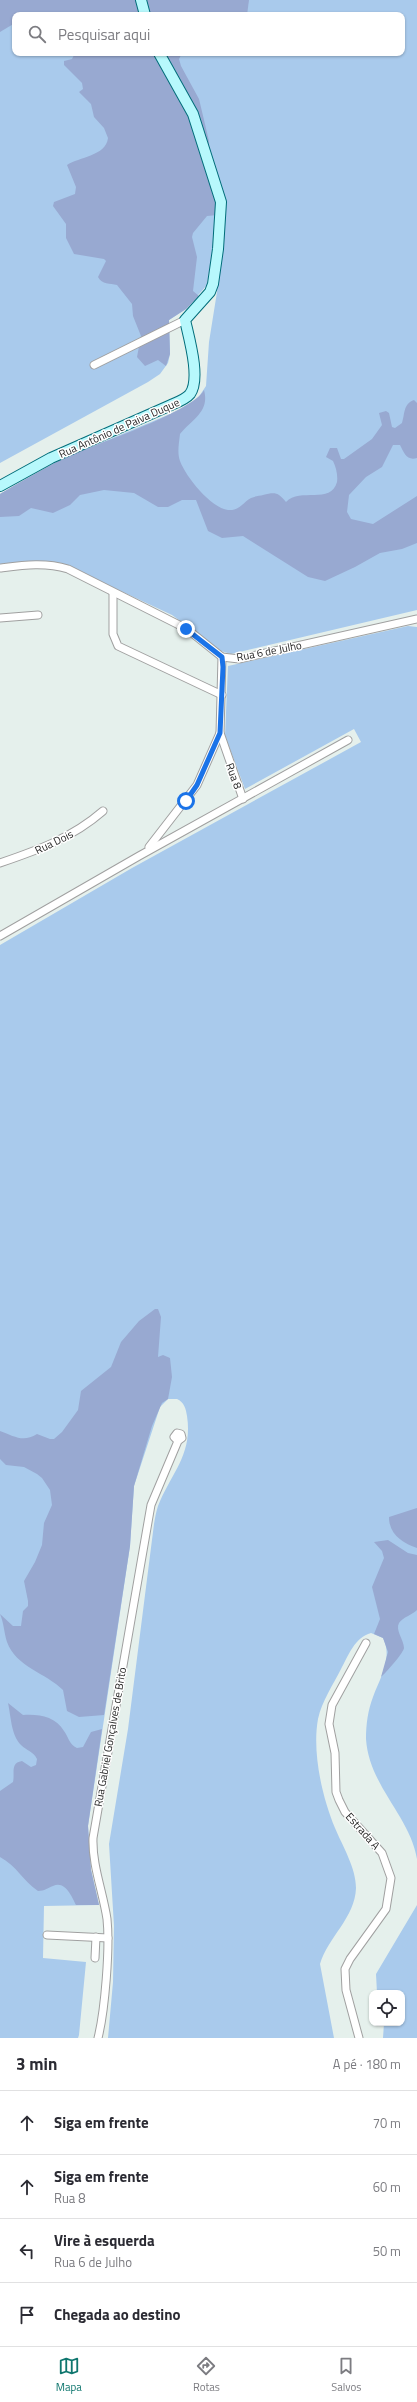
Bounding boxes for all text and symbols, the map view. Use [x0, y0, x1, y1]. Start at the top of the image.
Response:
search box [12, 12, 405, 56]
icon: search [26, 23, 48, 45]
text: Pesquisar aqui [58, 23, 150, 46]
street label: Rua Antônio de Paiva Duque [56, 394, 182, 462]
route end [177, 620, 195, 638]
street label: Rua 6 de Julho [235, 637, 303, 665]
street label: Rua 8 [222, 761, 246, 791]
route start [177, 792, 195, 810]
street label: Rua Dois [32, 826, 76, 858]
street label: Rua Gabriel Gonçalves de Brito [90, 1666, 130, 1808]
street label: Estrada A [342, 1809, 384, 1853]
map controls [369, 1990, 405, 2026]
button: locate [369, 1990, 405, 2026]
text: 3 min [16, 2051, 57, 2077]
text: A pé · 180 m [333, 2054, 401, 2074]
text: Siga em frente [54, 2111, 149, 2134]
icon: ahead [16, 2112, 38, 2134]
text: 70 m [373, 2113, 401, 2133]
text: Siga em frente [54, 2165, 149, 2188]
icon: ahead [16, 2176, 38, 2198]
text: 60 m [373, 2177, 401, 2197]
text: Rua 8 [54, 2188, 86, 2208]
text: Vire à esquerda [54, 2229, 155, 2252]
icon: left [16, 2240, 38, 2262]
text: 50 m [373, 2241, 401, 2261]
text: Rua 6 de Julho [54, 2252, 132, 2272]
text: Chegada ao destino [54, 2303, 180, 2326]
icon: arrive [16, 2304, 38, 2326]
tab: Mapa [56, 2355, 82, 2395]
tab: Rotas [193, 2355, 220, 2395]
tab: Salvos [331, 2355, 361, 2395]

